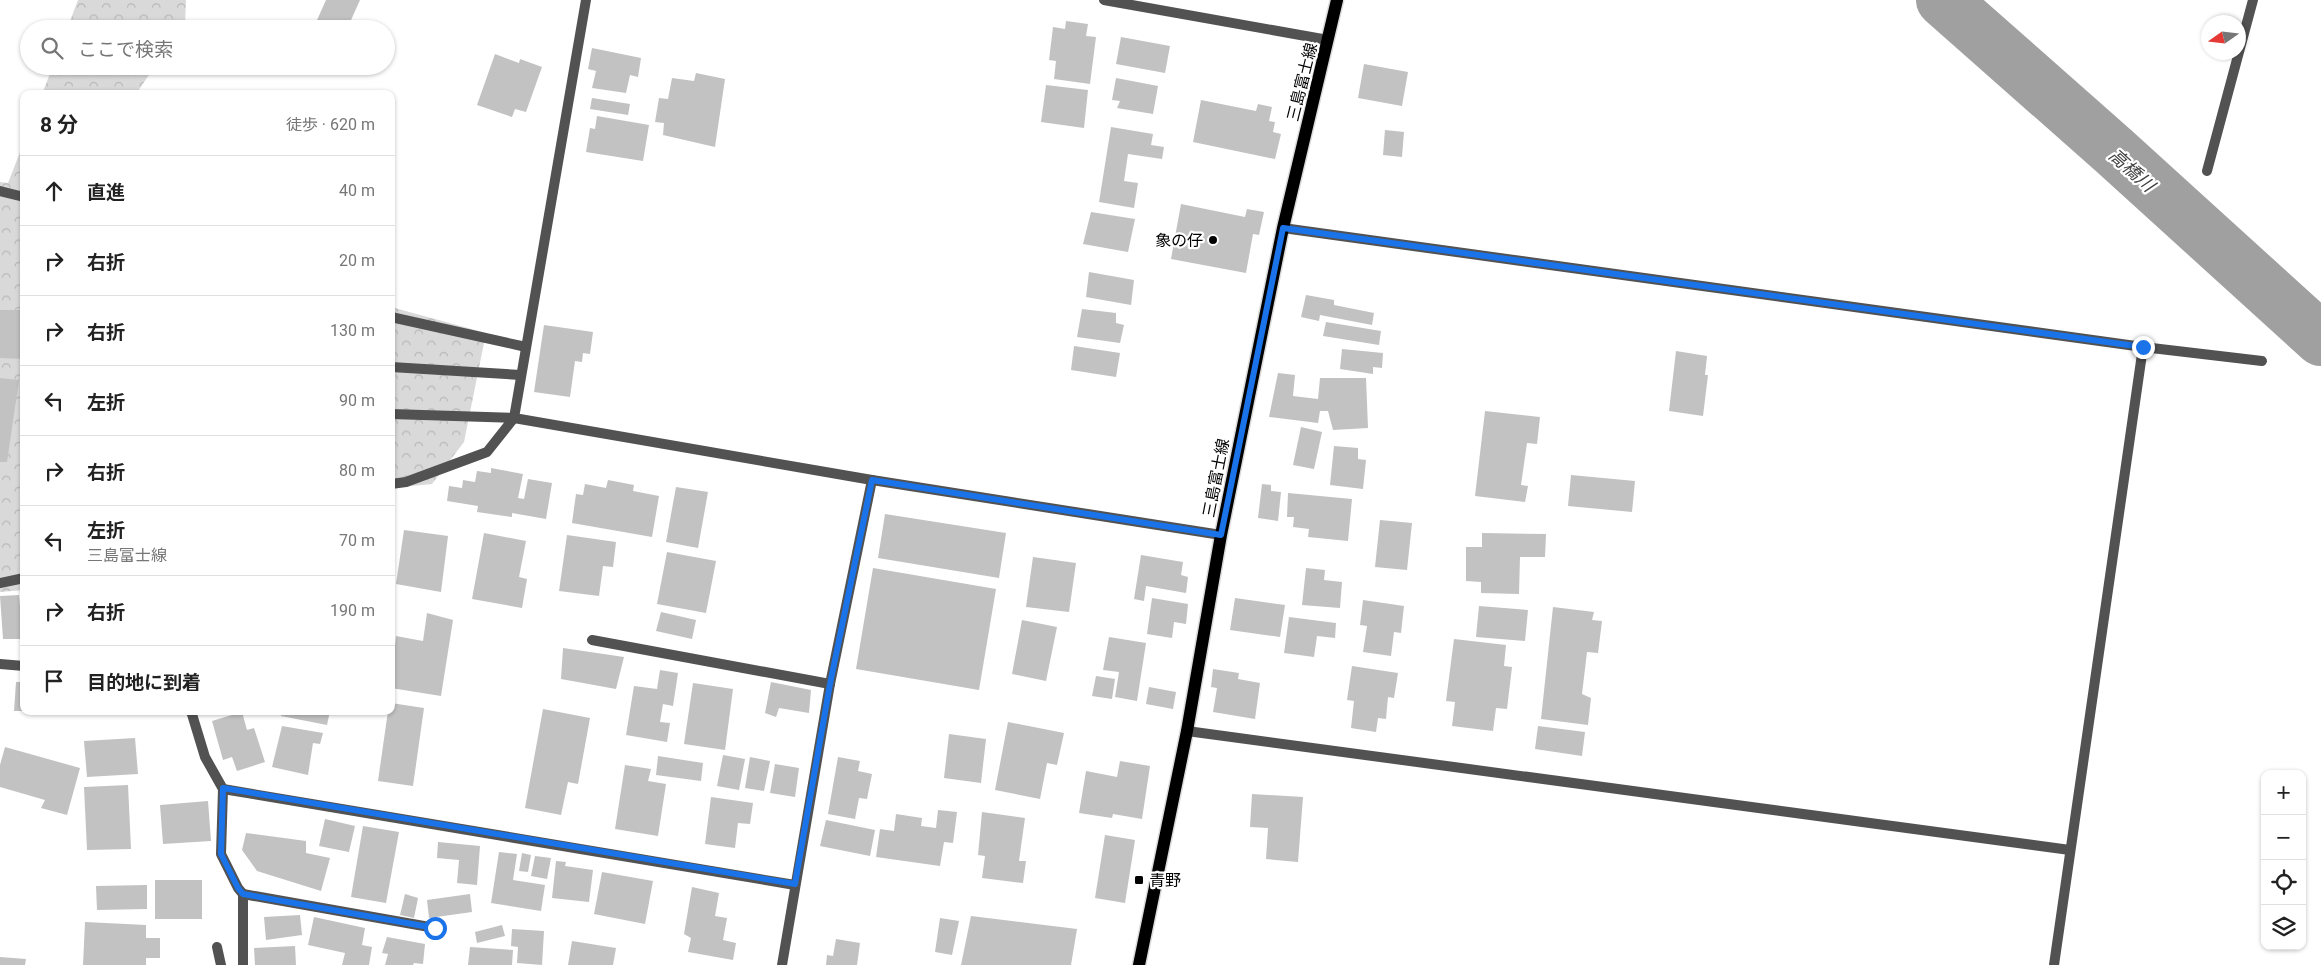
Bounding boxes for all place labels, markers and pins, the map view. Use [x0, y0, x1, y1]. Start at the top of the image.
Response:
place label: 象の仔 [1155, 231, 1203, 250]
marker: 象の仔 [1207, 234, 1219, 246]
place label: 青野 [1149, 871, 1181, 890]
marker: 青野 [1133, 874, 1145, 886]

